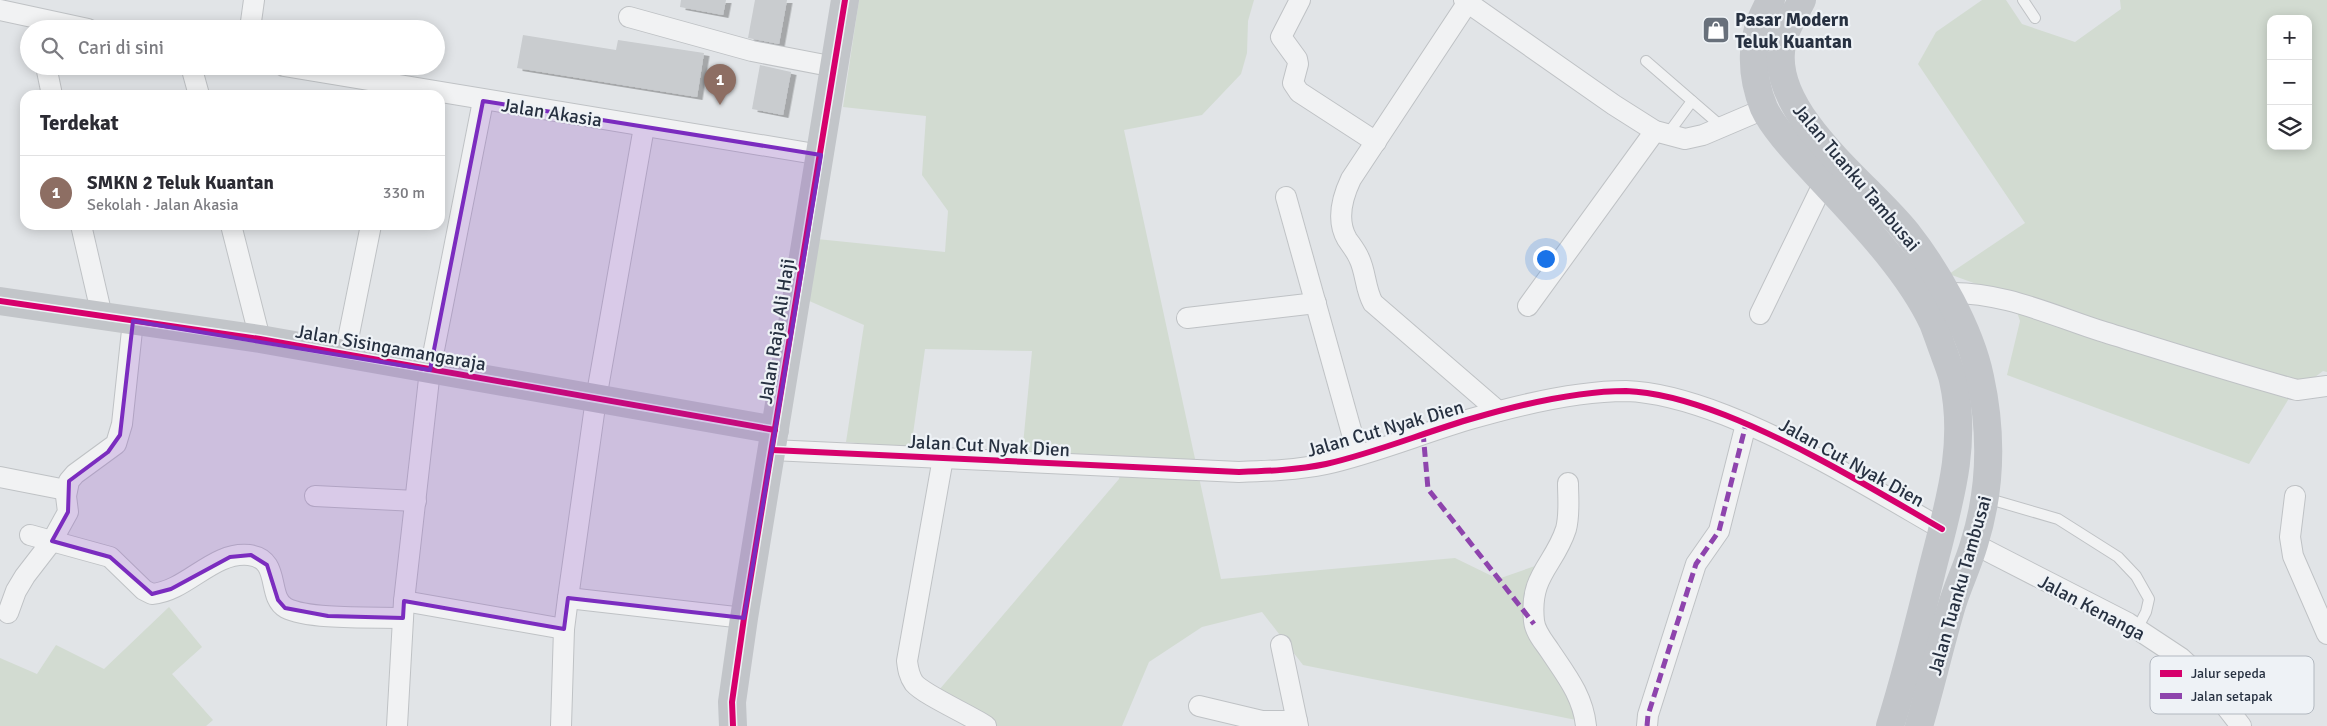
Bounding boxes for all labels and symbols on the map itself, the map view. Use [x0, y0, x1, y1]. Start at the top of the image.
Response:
place label: Pasar Modern Teluk Kuantan [1735, 8, 1852, 54]
shop icon: Pasar Modern Teluk Kuantan [1701, 15, 1731, 45]
pin: 1 [704, 64, 736, 105]
street label: Jalan Akasia [500, 93, 604, 133]
street label: Jalan Tuanku Tambusai [1787, 99, 1925, 256]
your location [1533, 246, 1559, 272]
street label: Jalan Raja Ali Haji [754, 257, 800, 405]
street label: Jalan Sisingamangaraja [294, 319, 488, 377]
street label: Jalan Cut Nyak Dien [1304, 395, 1467, 463]
street label: Jalan Cut Nyak Dien [1775, 413, 1928, 513]
street label: Jalan Cut Nyak Dien [907, 430, 1071, 462]
street label: Jalan Tuanku Tambusai [1923, 493, 1997, 678]
street label: Jalan Kenanga [2034, 570, 2149, 646]
legend [2150, 656, 2314, 714]
text: Jalur sepeda [2191, 665, 2266, 682]
text: Jalan setapak [2191, 688, 2273, 705]

